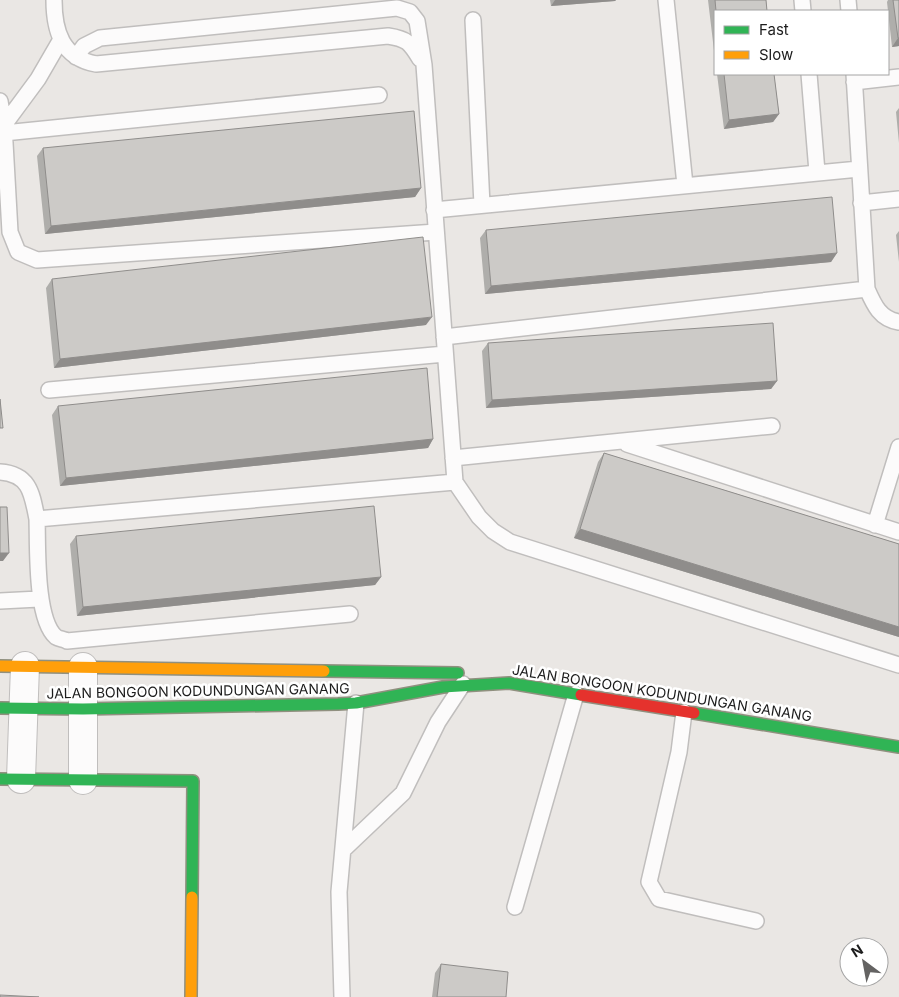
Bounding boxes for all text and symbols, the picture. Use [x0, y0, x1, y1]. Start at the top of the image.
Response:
legend [714, 10, 889, 75]
text: Fast [759, 20, 789, 39]
text: Slow [759, 45, 793, 64]
street label: JALAN BONGOON KODUNDUNGAN GANANG [511, 660, 813, 725]
street label: JALAN BONGOON KODUNDUNGAN GANANG [46, 679, 350, 702]
north arrow [839, 937, 889, 987]
text: N [848, 941, 866, 961]

